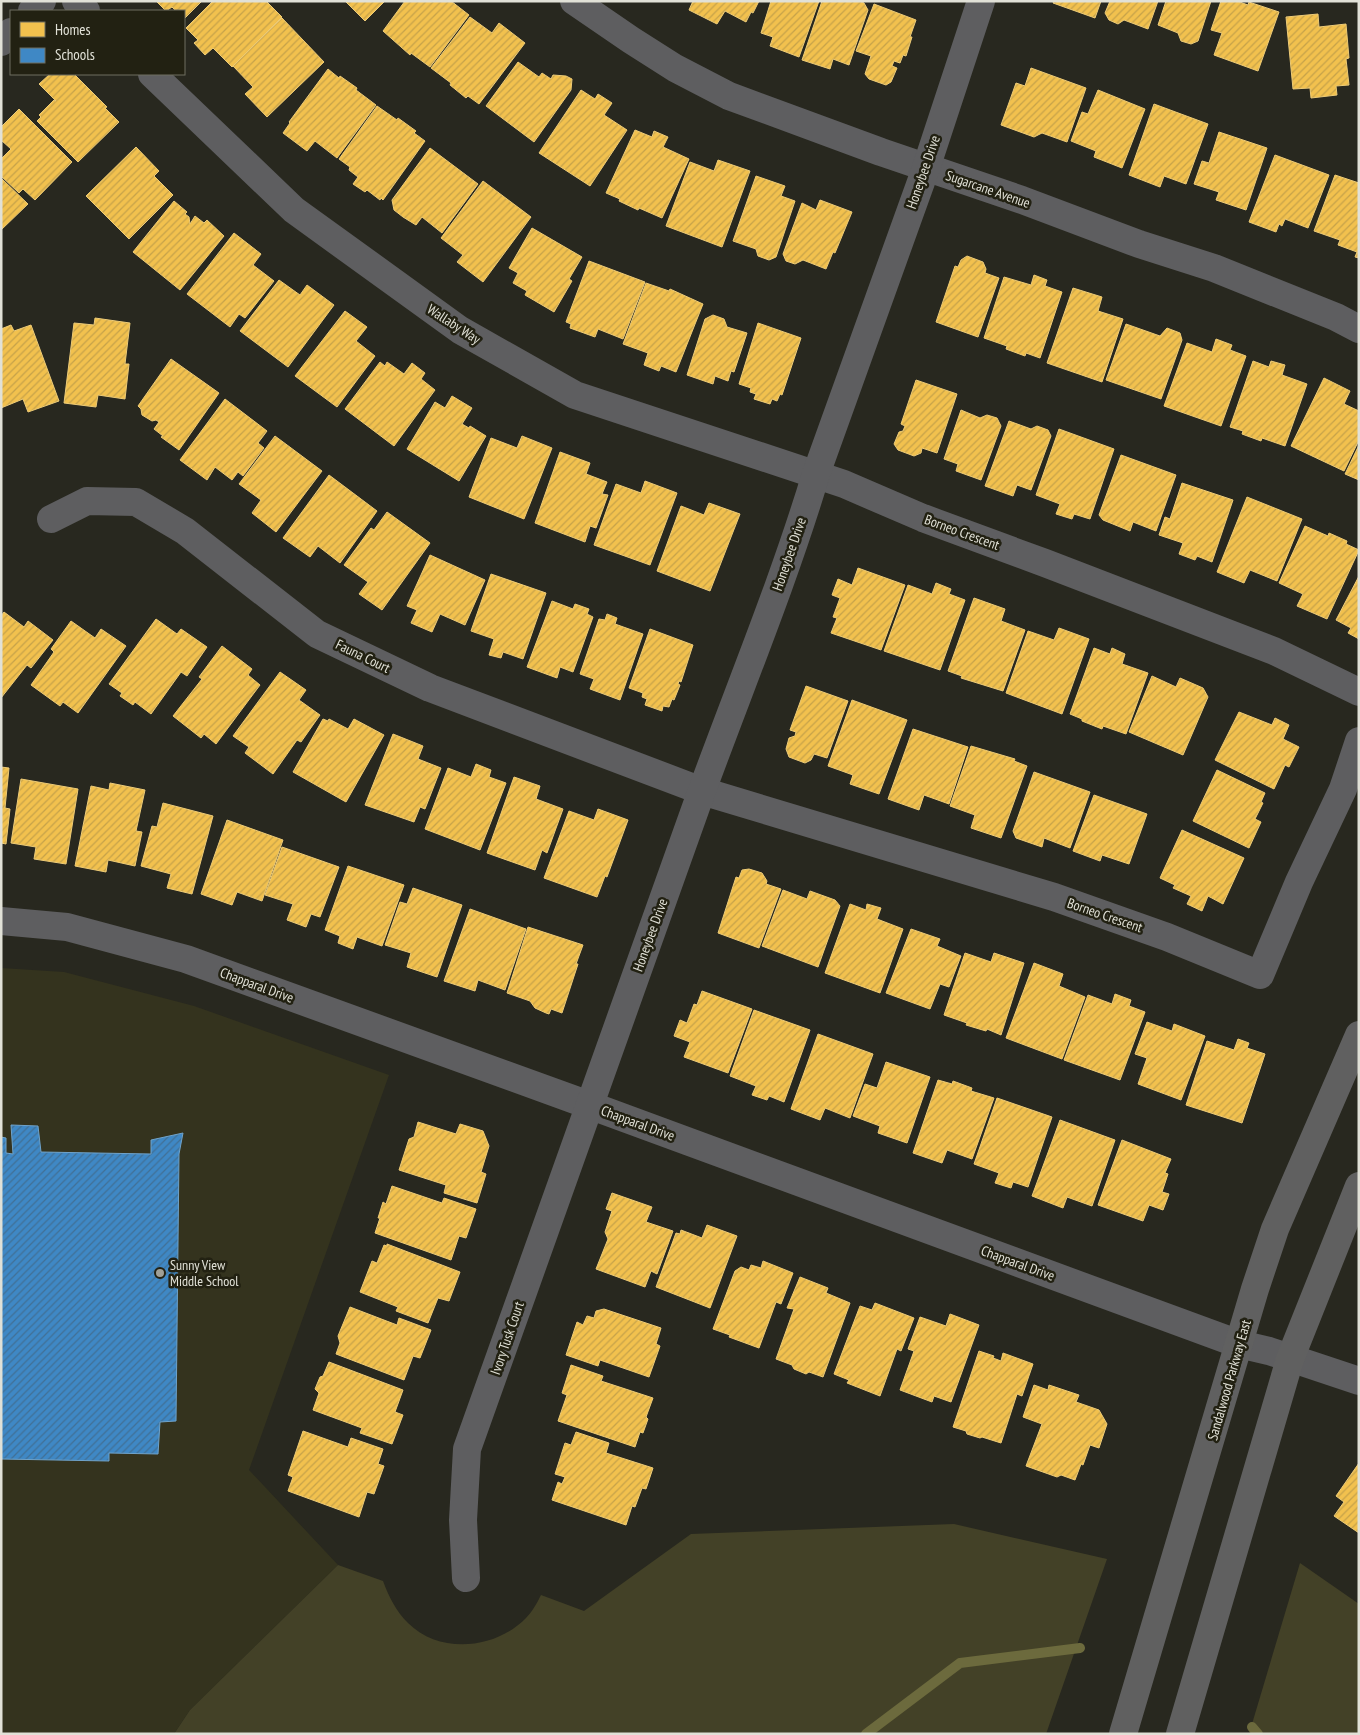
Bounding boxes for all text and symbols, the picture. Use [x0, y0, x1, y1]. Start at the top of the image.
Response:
legend [10, 10, 185, 75]
text: Homes [55, 20, 91, 39]
text: Schools [55, 45, 95, 64]
street label: Honeybee Drive [902, 133, 944, 211]
street label: Sugarcane Avenue [943, 166, 1033, 212]
street label: Wallaby Way [424, 300, 485, 348]
street label: Borneo Crescent [922, 510, 1002, 554]
street label: Honeybee Drive [768, 515, 810, 593]
street label: Fauna Court [333, 635, 393, 677]
street label: Borneo Crescent [1065, 894, 1145, 936]
street label: Honeybee Drive [628, 896, 672, 974]
street label: Chapparal Drive [218, 963, 296, 1007]
street label: Chapparal Drive [599, 1101, 677, 1145]
street label: Chapparal Drive [979, 1241, 1057, 1285]
place label: Sunny View Middle School [170, 1256, 239, 1290]
marker: Sunny View Middle School [154, 1267, 166, 1279]
street label: Ivory Tusk Court [486, 1299, 528, 1377]
street label: Sandalwood Parkway East [1203, 1317, 1255, 1442]

